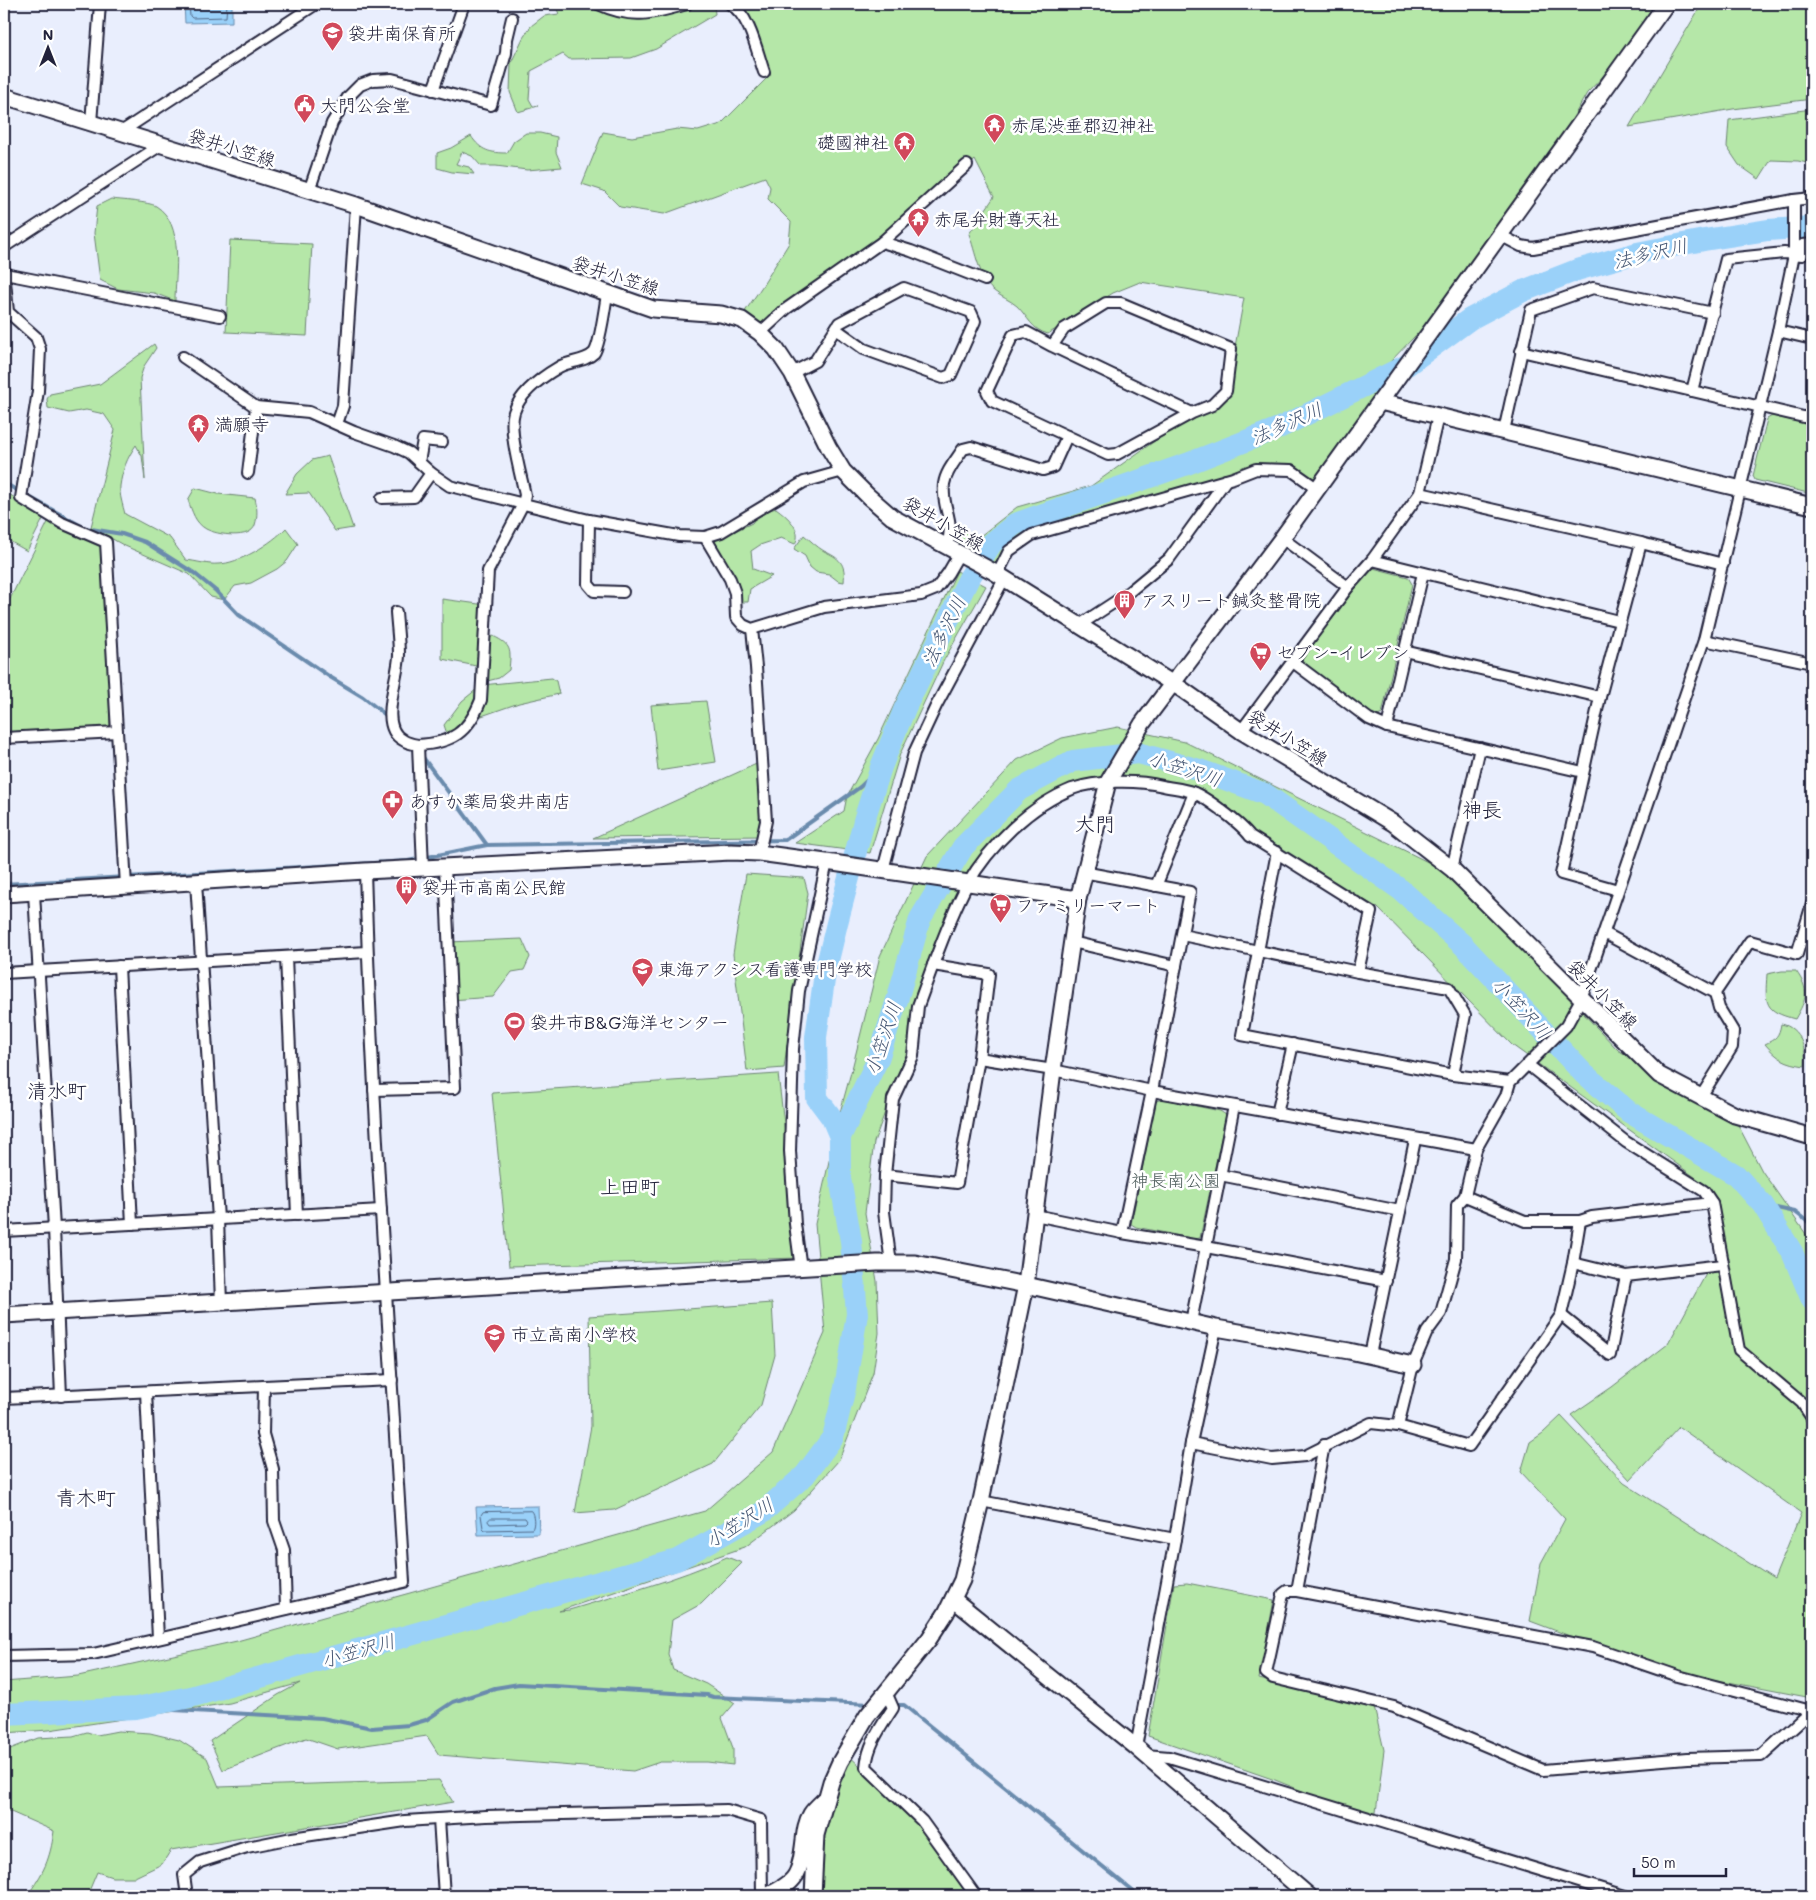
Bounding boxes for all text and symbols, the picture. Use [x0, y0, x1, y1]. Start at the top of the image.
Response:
school or university icon: 袋井南保育所 [320, 21, 344, 52]
place label: 袋井南保育所 [348, 21, 456, 45]
north arrow [22, 22, 72, 72]
text: N [43, 25, 53, 44]
public building icon: 大門公会堂 [292, 93, 316, 124]
place label: 大門公会堂 [320, 93, 410, 117]
temple icon: 赤尾渋垂郡辺神社 [983, 113, 1007, 144]
place label: 赤尾渋垂郡辺神社 [1011, 113, 1155, 137]
street label: 袋井小笠線 [185, 122, 279, 172]
place label: 礎國神社 [817, 130, 889, 154]
temple icon: 礎國神社 [893, 130, 917, 161]
temple icon: 赤尾弁財尊天社 [906, 207, 930, 238]
place label: 赤尾弁財尊天社 [934, 207, 1060, 231]
water label: 法多沢川 [1610, 232, 1690, 274]
street label: 袋井小笠線 [569, 250, 663, 300]
water label: 法多沢川 [1246, 396, 1326, 450]
temple icon: 満願寺 [187, 412, 211, 443]
place label: 満願寺 [215, 412, 269, 436]
street label: 袋井小笠線 [899, 490, 989, 556]
building icon: アスリート鍼灸整骨院 [1113, 588, 1137, 619]
place label: アスリート鍼灸整骨院 [1141, 588, 1321, 612]
water label: 法多沢川 [915, 591, 971, 671]
supermarket icon: セブン-イレブン [1248, 640, 1272, 671]
place label: セブン-イレブン [1276, 640, 1410, 664]
street label: 袋井小笠線 [1243, 703, 1333, 771]
water label: 小笠沢川 [1145, 744, 1225, 792]
pharmacy icon: あすか薬局袋井南店 [381, 789, 405, 820]
place label: あすか薬局袋井南店 [409, 789, 571, 813]
district label: 神長 [1462, 796, 1502, 822]
district label: 大門 [1075, 810, 1115, 836]
building icon: 袋井市高南公民館 [394, 875, 418, 906]
place label: 袋井市高南公民館 [422, 875, 566, 899]
supermarket icon: ファミリーマート [988, 893, 1012, 924]
place label: ファミリーマート [1016, 893, 1160, 917]
street label: 袋井小笠線 [1563, 954, 1643, 1034]
school or university icon: 東海アクシス看護専門学校 [630, 957, 654, 988]
place label: 東海アクシス看護専門学校 [658, 957, 873, 981]
water label: 小笠沢川 [1487, 972, 1557, 1044]
water label: 小笠沢川 [858, 998, 906, 1078]
sports icon: 袋井市B&G海洋センター [502, 1010, 526, 1041]
place label: 袋井市B&G海洋センター [530, 1010, 729, 1034]
district label: 清水町 [27, 1077, 87, 1103]
park label: 神長南公園 [1131, 1168, 1221, 1192]
district label: 上田町 [600, 1173, 660, 1199]
school or university icon: 市立高南小学校 [483, 1322, 507, 1353]
place label: 市立高南小学校 [511, 1322, 637, 1346]
district label: 青木町 [56, 1484, 116, 1510]
water label: 小笠沢川 [700, 1491, 778, 1553]
water label: 小笠沢川 [318, 1628, 398, 1672]
scale bar [1634, 1845, 1726, 1877]
text: 50 m [1641, 1852, 1676, 1872]

